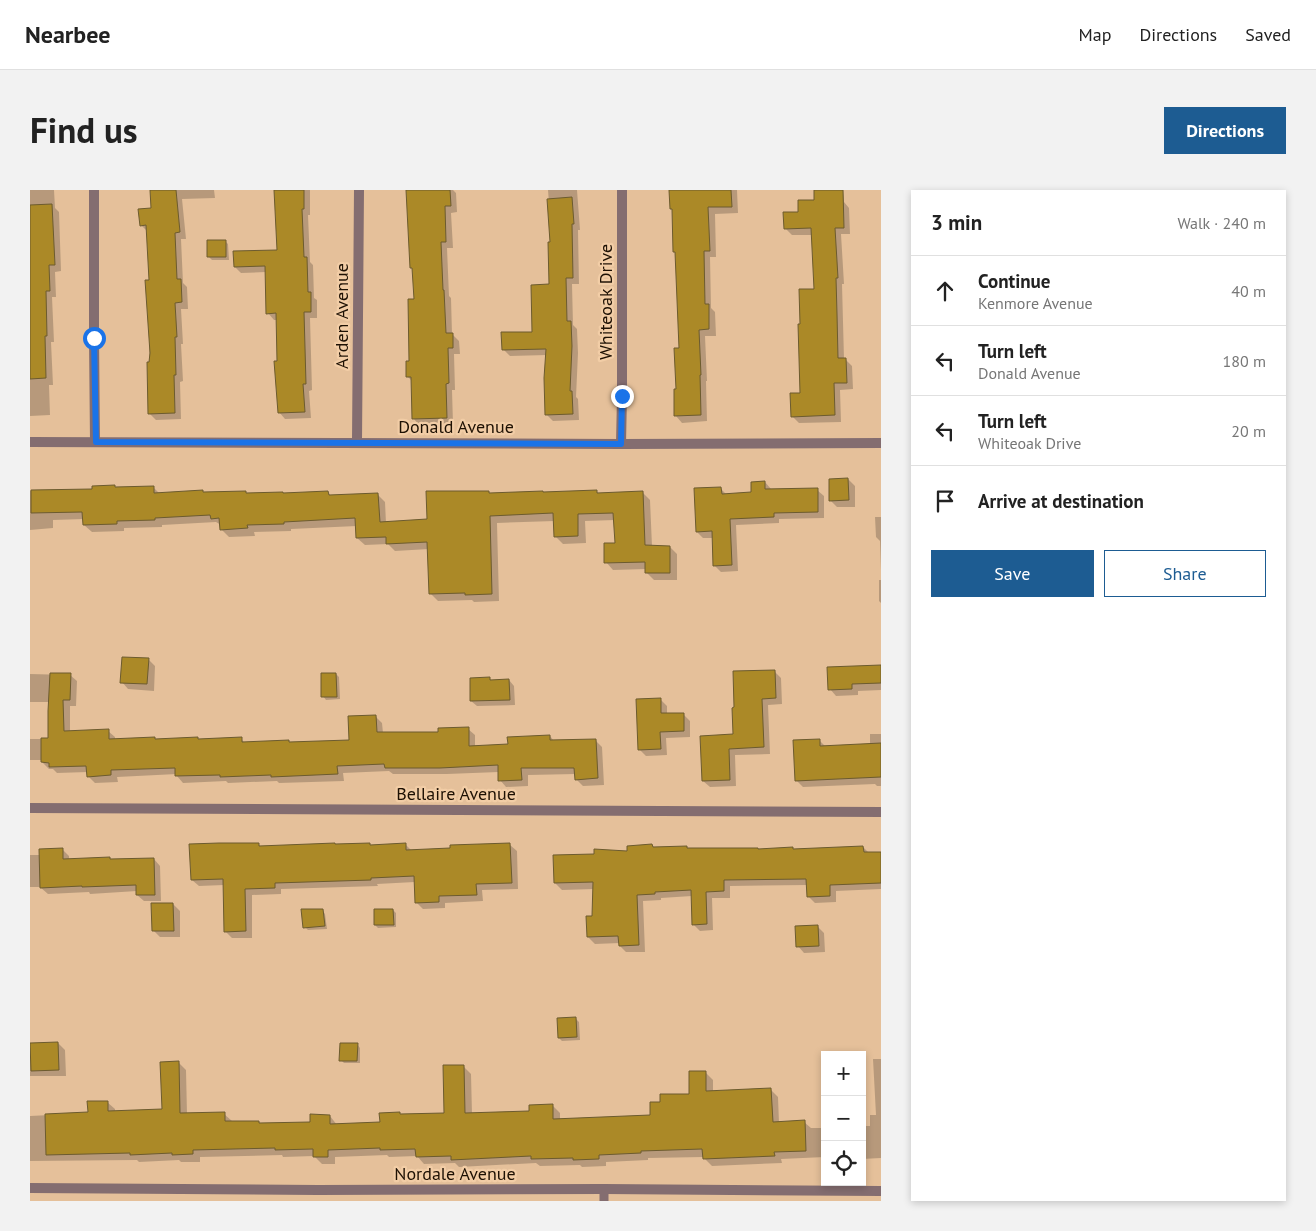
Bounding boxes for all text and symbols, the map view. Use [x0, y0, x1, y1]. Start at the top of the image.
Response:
text: Nearbee [25, 19, 110, 50]
text: Map [1079, 23, 1111, 46]
text: Directions [1139, 23, 1217, 46]
text: Saved [1245, 23, 1291, 46]
text: Find us [30, 107, 138, 153]
button: Directions [1164, 107, 1286, 154]
text: 3 min [931, 209, 982, 236]
text: Walk · 240 m [1177, 213, 1266, 233]
street label: Whiteoak Drive [594, 244, 617, 360]
street label: Arden Avenue [330, 263, 353, 369]
text: Continue [978, 269, 1050, 293]
icon: ahead [931, 277, 959, 305]
text: 40 m [1231, 281, 1266, 301]
text: Kenmore Avenue [978, 293, 1093, 313]
route start [83, 327, 106, 350]
text: Turn left [978, 339, 1047, 363]
icon: left [931, 347, 959, 375]
text: 180 m [1223, 351, 1266, 371]
text: Donald Avenue [978, 363, 1081, 383]
route end [611, 385, 634, 408]
text: Turn left [978, 409, 1047, 433]
street label: Donald Avenue [398, 415, 514, 438]
icon: left [931, 417, 959, 445]
text: 20 m [1231, 421, 1266, 441]
text: Whiteoak Drive [978, 433, 1081, 453]
icon: arrive [931, 487, 959, 515]
text: Arrive at destination [978, 489, 1144, 513]
button: Save [931, 550, 1094, 597]
button: Share [1104, 550, 1266, 597]
street label: Bellaire Avenue [396, 782, 516, 805]
map controls [821, 1051, 866, 1186]
button: + [821, 1051, 866, 1096]
button: − [821, 1096, 866, 1141]
button: locate [821, 1141, 866, 1186]
street label: Nordale Avenue [394, 1162, 516, 1185]

